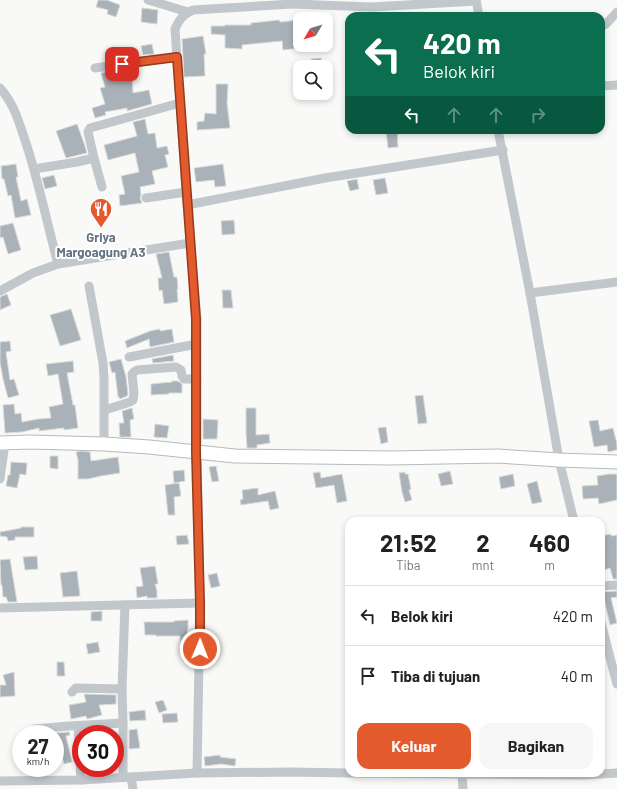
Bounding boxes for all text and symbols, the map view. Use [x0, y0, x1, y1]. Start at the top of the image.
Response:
north arrow [293, 12, 333, 52]
map controls [293, 12, 333, 100]
text: 420 m [423, 26, 501, 60]
icon: left [357, 28, 409, 80]
pin [105, 47, 139, 81]
icon: arrive [111, 53, 133, 75]
button: search [293, 60, 333, 100]
text: Belok kiri [423, 60, 495, 82]
icon: left [401, 104, 423, 126]
icon: ahead [443, 104, 465, 126]
icon: ahead [485, 104, 507, 126]
icon: right [527, 104, 549, 126]
restaurant icon: Griya Margoagung A3 [88, 196, 114, 229]
place label: Griya Margoagung A3 [56, 229, 146, 260]
text: 21:52 [380, 528, 437, 557]
text: 2 [476, 528, 490, 557]
text: 460 [529, 528, 570, 557]
text: Tiba [396, 557, 420, 573]
text: mnt [472, 557, 494, 573]
text: m [544, 557, 555, 573]
icon: left [357, 605, 379, 627]
text: Belok kiri [391, 607, 453, 625]
text: 420 m [553, 607, 593, 625]
position arrow [179, 628, 221, 670]
icon: arrive [357, 665, 379, 687]
text: Tiba di tujuan [391, 667, 480, 685]
text: 40 m [561, 667, 593, 685]
button: Keluar [357, 723, 471, 769]
button: Bagikan [479, 723, 593, 769]
speed limit sign: 30 [72, 725, 124, 777]
text: 27 [27, 734, 49, 758]
text: km/h [27, 755, 49, 767]

